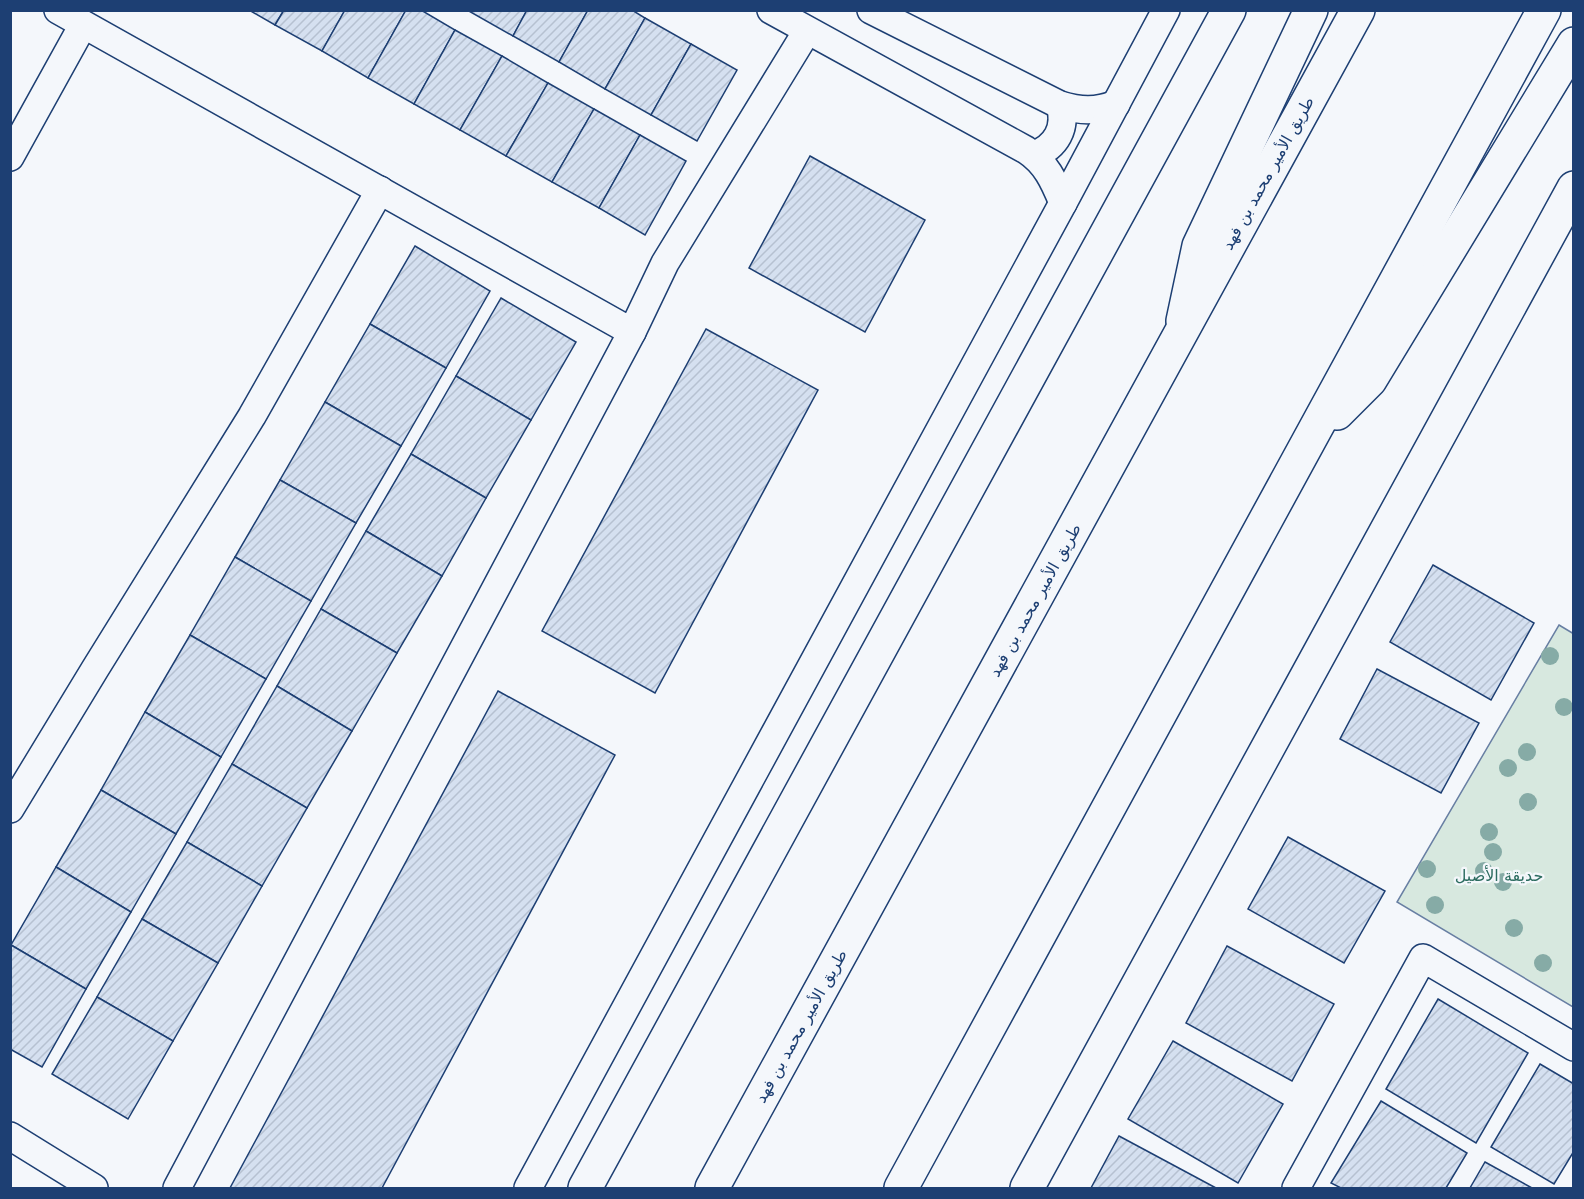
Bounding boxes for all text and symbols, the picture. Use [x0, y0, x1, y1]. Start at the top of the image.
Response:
street label: طريق الأمير محمد بن فهد [1217, 93, 1319, 253]
street label: طريق الأمير محمد بن فهد [984, 520, 1086, 680]
park label: حديقة الأصيل [1455, 865, 1543, 885]
street label: طريق الأمير محمد بن فهد [750, 946, 852, 1106]

